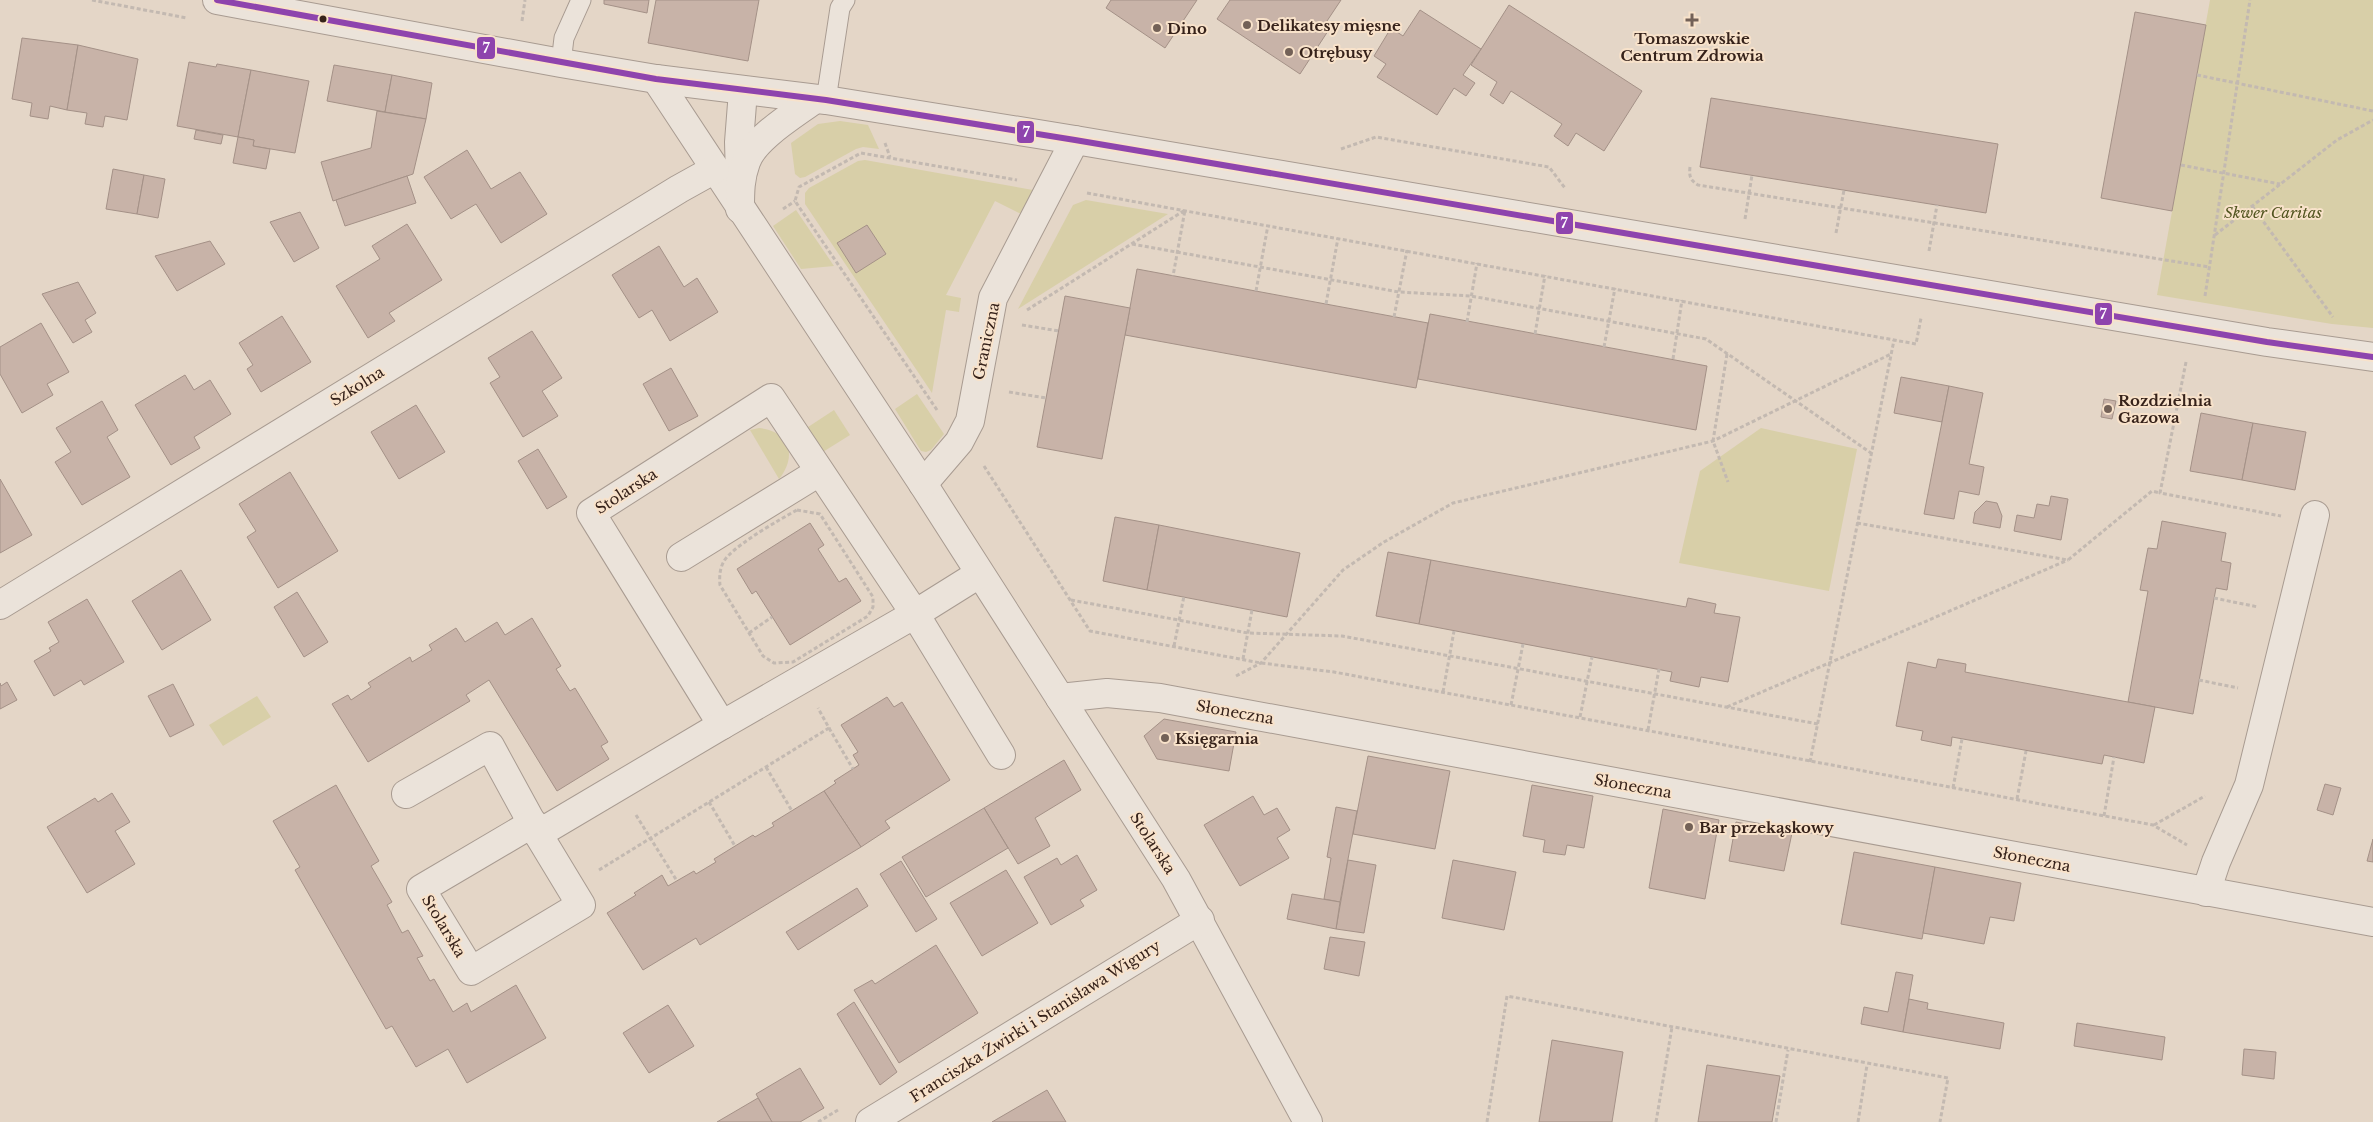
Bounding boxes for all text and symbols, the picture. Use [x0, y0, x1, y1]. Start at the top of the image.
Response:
marker: Tomaszowskie Centrum Zdrowia [1685, 13, 1699, 27]
unlabelled marker [318, 14, 328, 24]
place label: Delikatesy mięsne [1257, 16, 1401, 35]
place label: Dino [1167, 19, 1207, 38]
marker: Delikatesy mięsne [1241, 19, 1253, 31]
marker: Dino [1151, 22, 1163, 34]
place label: Tomaszowskie Centrum Zdrowia [1620, 29, 1764, 65]
line badge: 7 [476, 36, 496, 60]
text: 7 [482, 39, 490, 57]
place label: Otrębusy [1299, 43, 1373, 62]
marker: Otrębusy [1283, 46, 1295, 58]
line badge: 7 [1016, 120, 1035, 144]
text: 7 [1022, 123, 1030, 141]
park label: Skwer Caritas [2224, 203, 2322, 222]
line badge: 7 [1555, 211, 1574, 235]
text: 7 [1560, 214, 1568, 232]
street label: Graniczna [968, 300, 1004, 382]
line badge: 7 [2094, 302, 2113, 326]
text: 7 [2099, 305, 2107, 323]
street label: Szkolna [327, 362, 388, 410]
place label: Rozdzielnia Gazowa [2118, 391, 2212, 427]
marker: Rozdzielnia Gazowa [2102, 403, 2114, 415]
street label: Stolarska [592, 464, 661, 518]
street label: Słoneczna [1195, 696, 1276, 728]
place label: Księgarnia [1175, 729, 1259, 748]
marker: Księgarnia [1159, 732, 1171, 744]
street label: Słoneczna [1593, 770, 1674, 802]
street label: Stolarska [1126, 809, 1180, 878]
place label: Bar przekąskowy [1699, 818, 1834, 837]
marker: Bar przekąskowy [1683, 821, 1695, 833]
street label: Słoneczna [1992, 842, 2073, 876]
street label: Stolarska [418, 891, 470, 961]
street label: Franciszka Żwirki i Stanisława Wigury [906, 935, 1164, 1106]

